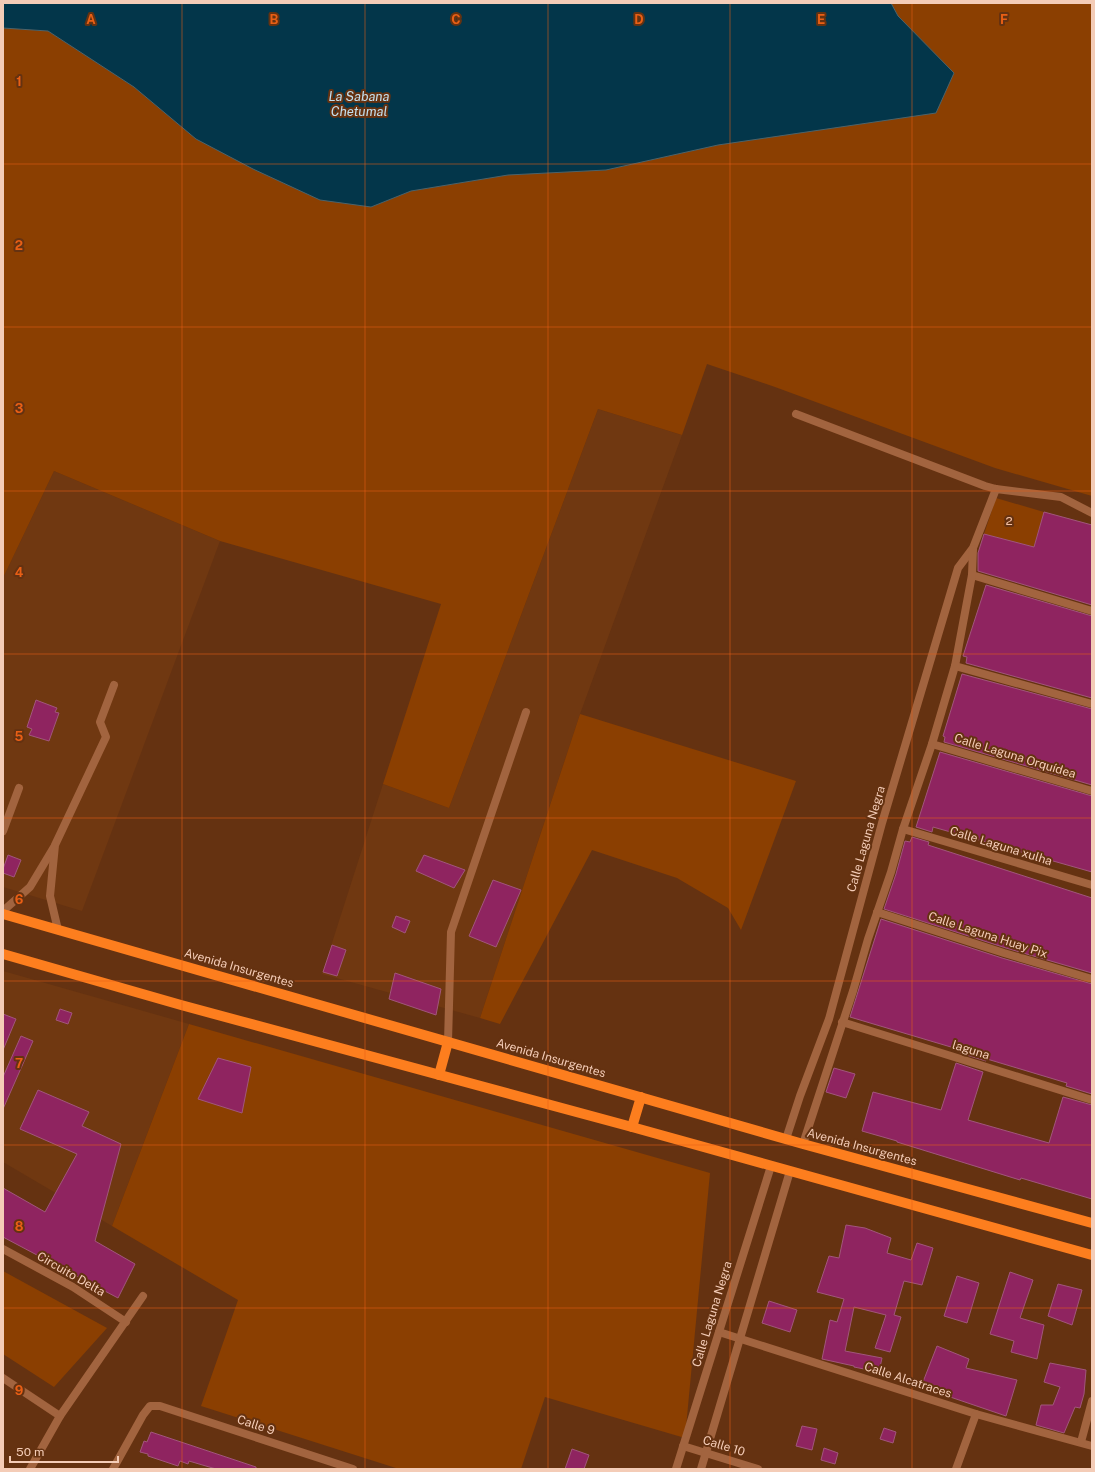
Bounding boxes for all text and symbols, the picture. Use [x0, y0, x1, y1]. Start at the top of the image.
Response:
text: A [86, 12, 96, 27]
text: B [270, 12, 279, 27]
text: C [451, 12, 461, 27]
text: D [634, 12, 644, 27]
text: E [817, 12, 825, 27]
text: F [1000, 12, 1008, 27]
text: 1 [16, 74, 22, 89]
water label: La Sabana Chetumal [328, 89, 390, 119]
text: 2 [15, 238, 23, 253]
text: 3 [15, 401, 24, 416]
park label: 2 [1005, 514, 1013, 528]
text: 4 [15, 565, 24, 580]
text: 5 [15, 729, 24, 744]
street label: Calle Laguna Orquídea [953, 731, 1077, 781]
street label: Calle Laguna Negra [844, 784, 888, 894]
street label: Calle Laguna xulha [948, 824, 1054, 868]
text: 6 [15, 892, 24, 907]
street label: Calle Laguna Huay Pix [927, 909, 1050, 961]
street label: Avenida Insurgentes [183, 946, 295, 990]
street label: Avenida Insurgentes [495, 1036, 607, 1080]
street label: laguna [951, 1038, 991, 1062]
text: 7 [15, 1056, 23, 1071]
street label: Avenida Insurgentes [806, 1126, 918, 1168]
text: 8 [15, 1219, 24, 1234]
street label: Circuito Delta [35, 1249, 107, 1299]
street label: Calle Laguna Negra [689, 1259, 735, 1369]
street label: Calle Alcatraces [863, 1359, 953, 1401]
text: 9 [15, 1383, 23, 1398]
street label: Calle 9 [235, 1412, 277, 1438]
street label: Calle 10 [701, 1433, 747, 1459]
scale bar [10, 1438, 118, 1464]
text: 50 m [16, 1445, 44, 1459]

